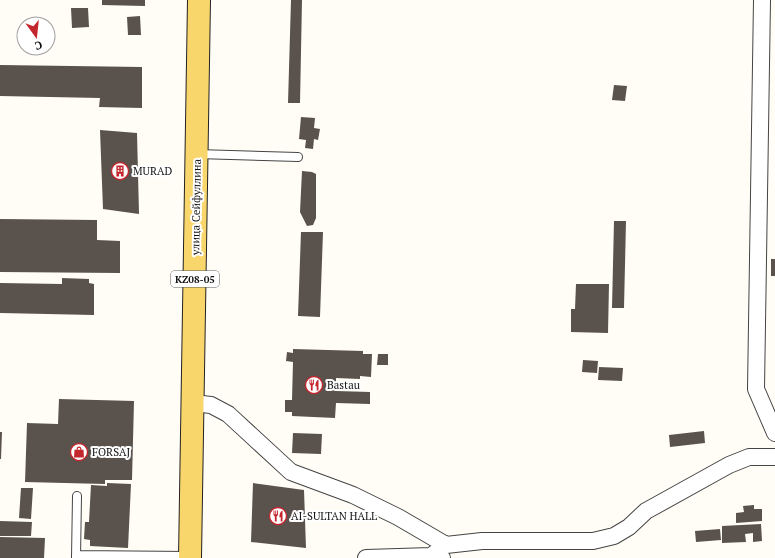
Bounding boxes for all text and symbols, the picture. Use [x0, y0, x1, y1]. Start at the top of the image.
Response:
north arrow [16, 16, 56, 56]
text: С [33, 38, 44, 53]
street label: улица Сейфуллина [188, 158, 204, 256]
building icon: MURAD [110, 161, 130, 181]
place label: MURAD [133, 164, 172, 178]
road number: KZ08-05 [171, 271, 219, 287]
restaurant icon: Bastau [304, 375, 324, 395]
place label: Bastau [327, 378, 361, 392]
shop icon: FORSAJ [69, 442, 89, 462]
place label: FORSAJ [92, 445, 131, 459]
restaurant icon: AI-SULTAN HALL [268, 506, 288, 526]
place label: AI-SULTAN HALL [291, 509, 377, 523]

